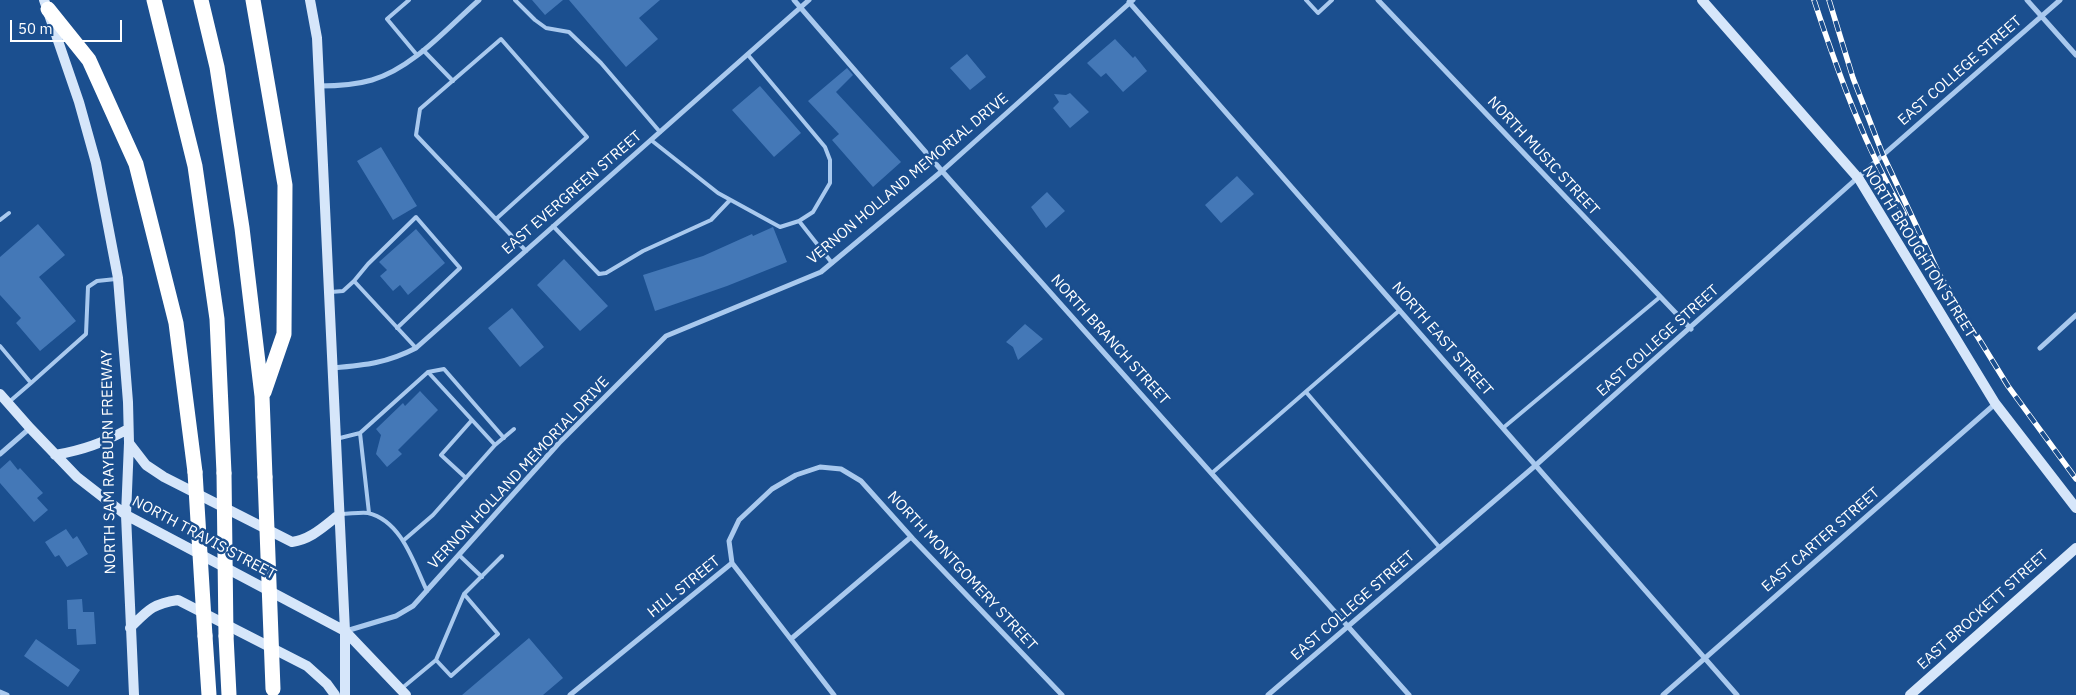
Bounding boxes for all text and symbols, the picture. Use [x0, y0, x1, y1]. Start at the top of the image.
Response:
scale bar [12, 10, 125, 42]
street label: EAST COLLEGE STREET [1894, 12, 2026, 130]
text: 50 m [18, 19, 53, 38]
street label: VERNON HOLLAND MEMORIAL DRIVE [804, 90, 1012, 268]
street label: NORTH MUSIC STREET [1483, 93, 1603, 219]
street label: EAST EVERGREEN STREET [498, 127, 646, 259]
street label: NORTH BROUGHTON STREET [1858, 162, 1980, 342]
street label: NORTH BRANCH STREET [1047, 271, 1173, 409]
street label: NORTH EAST STREET [1388, 278, 1496, 400]
street label: EAST COLLEGE STREET [1593, 281, 1723, 401]
street label: NORTH SAM RAYBURN FREEWAY [98, 350, 120, 574]
street label: VERNON HOLLAND MEMORIAL DRIVE [425, 373, 613, 573]
street label: EAST CARTER STREET [1758, 484, 1884, 596]
street label: NORTH MONTGOMERY STREET [883, 488, 1041, 654]
street label: NORTH TRAVIS STREET [129, 492, 279, 584]
street label: EAST BROCKETT STREET [1914, 546, 2052, 674]
street label: EAST COLLEGE STREET [1287, 547, 1419, 665]
street label: HILL STREET [644, 552, 724, 622]

